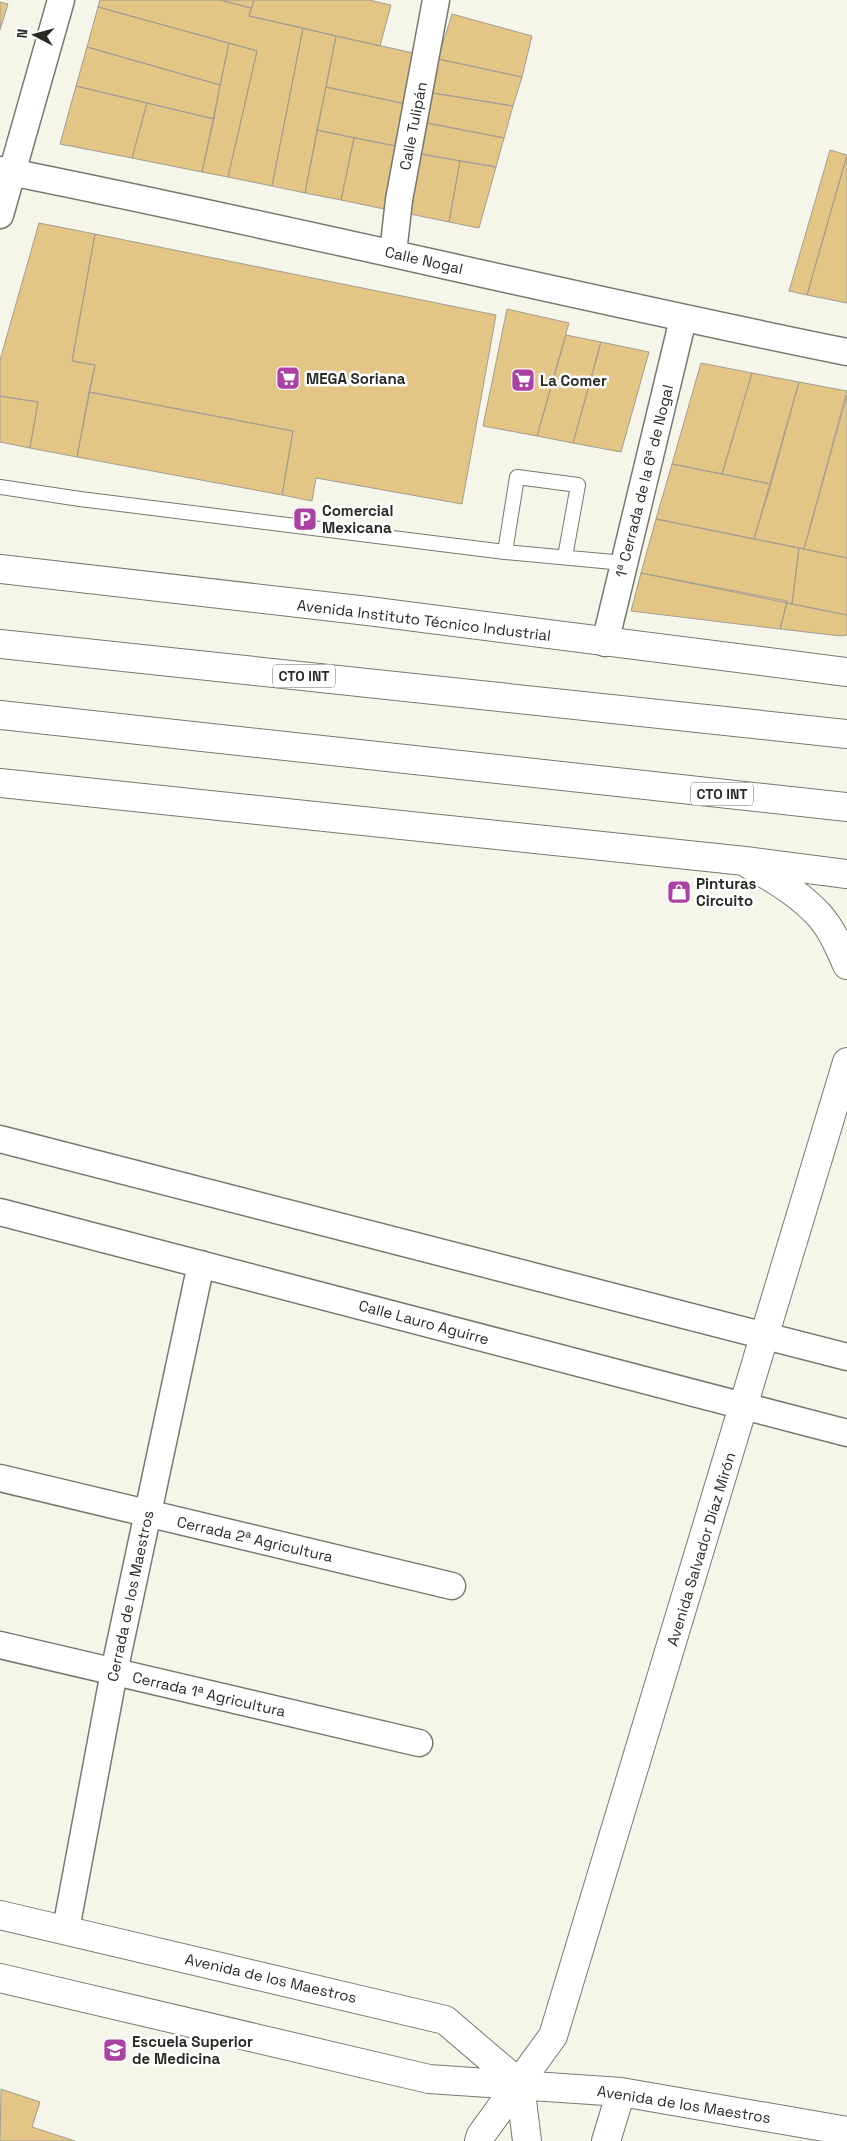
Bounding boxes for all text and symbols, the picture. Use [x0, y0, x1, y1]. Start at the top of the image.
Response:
north arrow [10, 10, 60, 60]
text: N [13, 28, 32, 39]
street label: Calle Tulipán [395, 80, 431, 172]
street label: Calle Nogal [383, 242, 465, 278]
supermarket icon: MEGA Soriana [275, 365, 301, 391]
supermarket icon: La Comer [510, 367, 536, 393]
place label: MEGA Soriana [306, 369, 406, 388]
place label: La Comer [540, 371, 607, 390]
street label: 1ª Cerrada de la 6ª de Nogal [611, 383, 677, 579]
place label: Comercial Mexicana [322, 501, 393, 537]
parking icon: Comercial Mexicana [292, 506, 318, 532]
street label: Avenida Instituto Técnico Industrial [296, 595, 552, 645]
road number: CTO INT [273, 664, 335, 688]
road number: CTO INT [691, 782, 753, 806]
place label: Pinturas Circuito [696, 874, 757, 910]
shop icon: Pinturas Circuito [666, 879, 692, 905]
street label: Calle Lauro Aguirre [357, 1295, 491, 1349]
street label: Avenida Salvador Díaz Mirón [662, 1450, 740, 1648]
street label: Cerrada de los Maestros [103, 1508, 157, 1683]
street label: Cerrada 2ª Agricultura [175, 1512, 335, 1566]
street label: Cerrada 1ª Agricultura [131, 1667, 288, 1721]
street label: Avenida de los Maestros [183, 1949, 359, 2007]
place label: Escuela Superior de Medicina [132, 2032, 253, 2068]
school or university icon: Escuela Superior de Medicina [102, 2037, 128, 2063]
street label: Avenida de los Maestros [596, 2081, 772, 2127]

